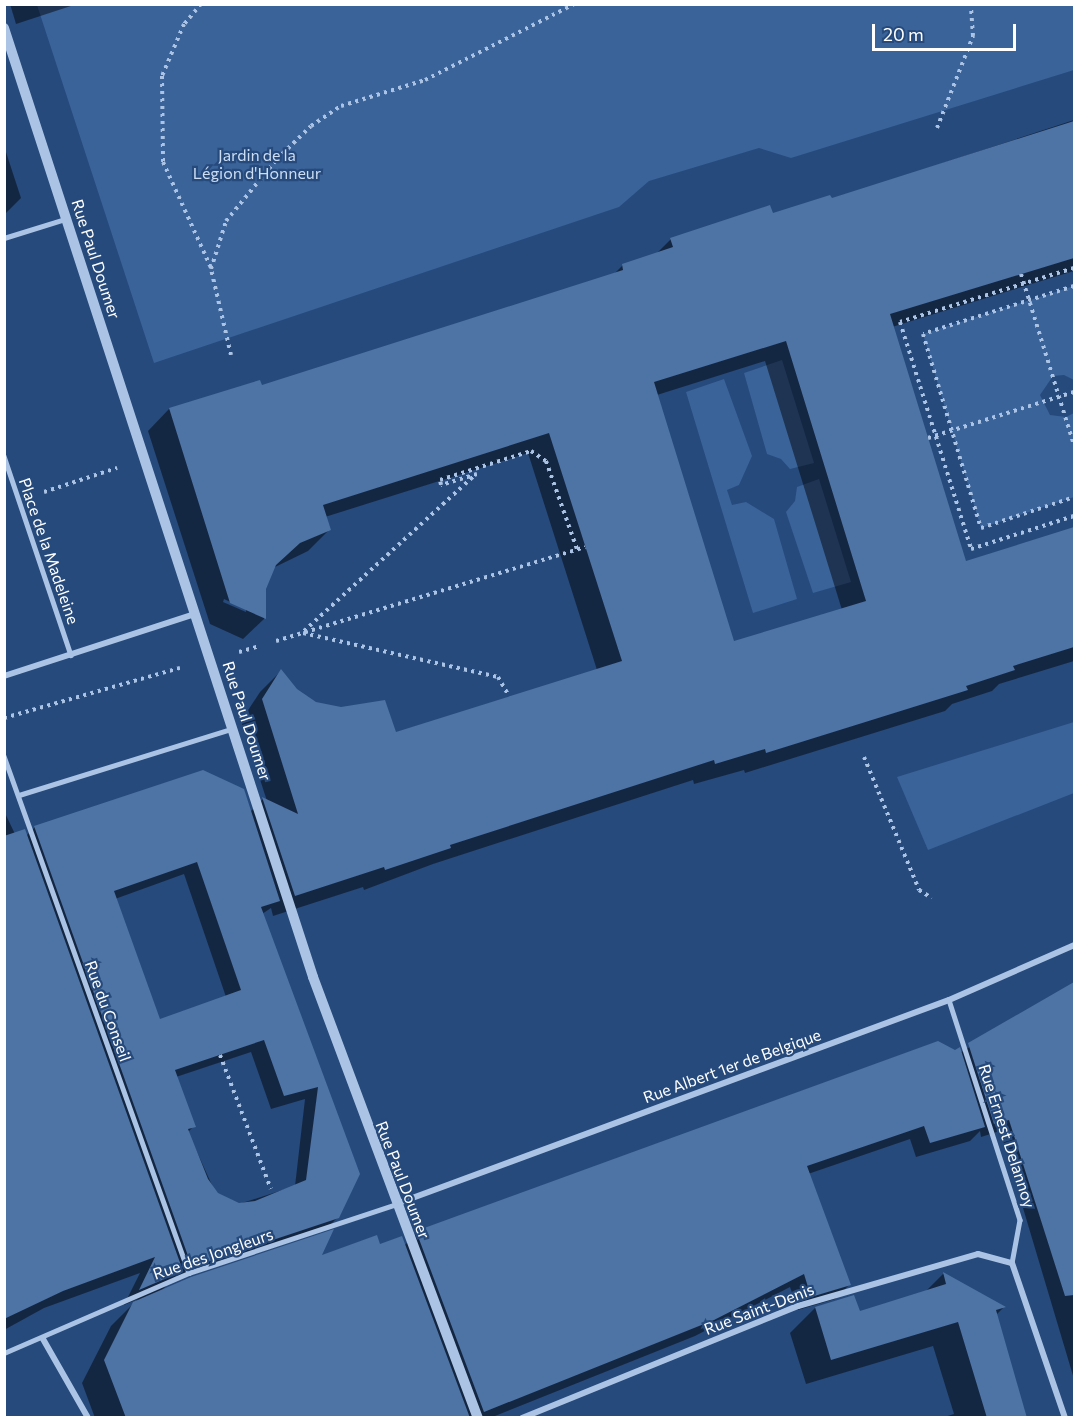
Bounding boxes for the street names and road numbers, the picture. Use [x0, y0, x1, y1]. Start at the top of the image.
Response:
street label: Rue Paul Doumer [68, 197, 124, 321]
street label: Place de la Madeleine [15, 475, 83, 627]
street label: Rue Paul Doumer [219, 659, 275, 783]
street label: Rue du Conseil [81, 958, 135, 1064]
street label: Rue Albert 1er de Belgique [640, 1025, 824, 1107]
street label: Rue Ernest Delannoy [975, 1062, 1039, 1210]
street label: Rue Paul Doumer [372, 1118, 434, 1242]
street label: Rue des Jongleurs [150, 1224, 276, 1284]
street label: Rue Saint-Denis [701, 1279, 817, 1339]

